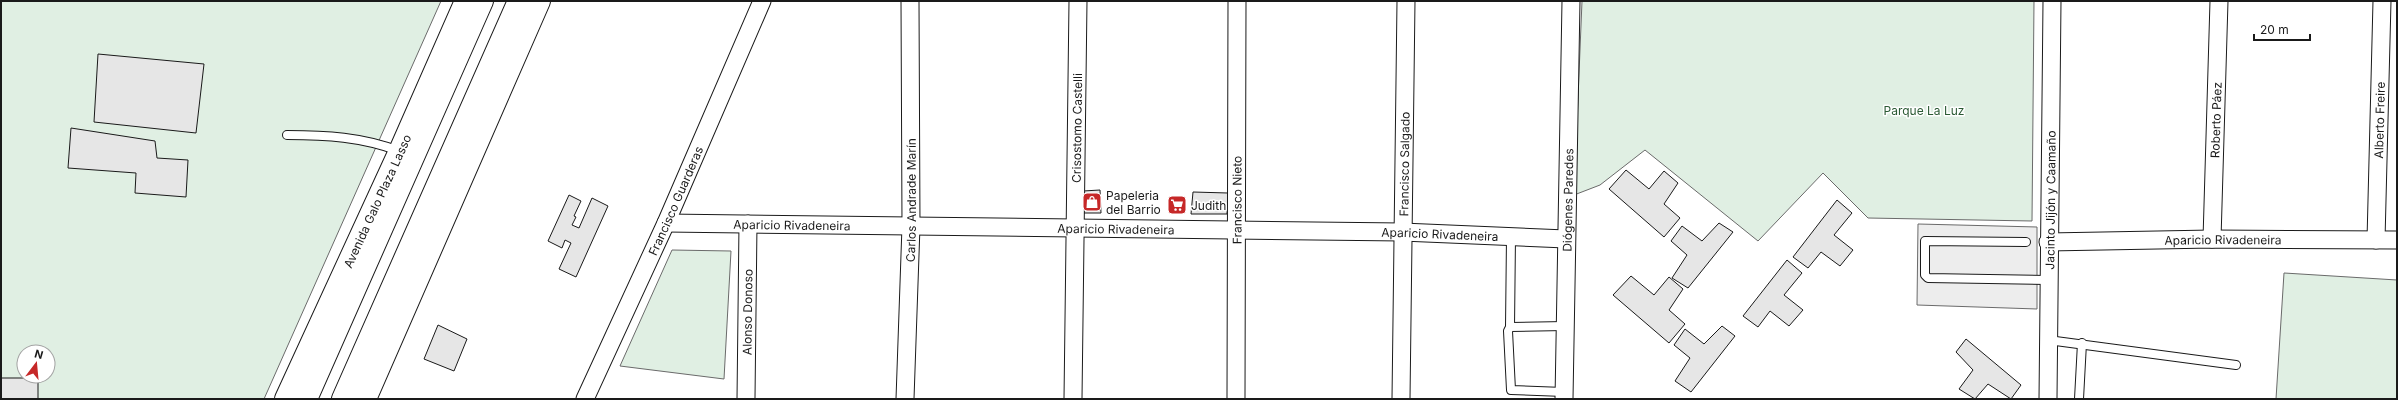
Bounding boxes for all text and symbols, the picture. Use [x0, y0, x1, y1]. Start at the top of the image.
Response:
scale bar [2254, 16, 2310, 42]
text: 20 m [2260, 22, 2289, 37]
street label: Crisostomo Castelli [1068, 73, 1085, 183]
street label: Alberto Freire [2371, 81, 2387, 159]
street label: Roberto Páez [2207, 82, 2224, 158]
park label: Parque La Luz [1884, 103, 1964, 118]
street label: Francisco Salgado [1396, 112, 1412, 216]
street label: Jacinto Jijón y Caamaño [2042, 130, 2058, 270]
street label: Avenida Galo Plaza Lasso [340, 132, 414, 270]
street label: Carlos Andrade Marín [902, 138, 919, 262]
street label: Francisco Guarderas [645, 144, 706, 258]
street label: Diógenes Paredes [1559, 148, 1576, 252]
street label: Francisco Nieto [1229, 156, 1244, 244]
place label: Papeleria del Barrio [1106, 188, 1161, 217]
shop icon: Papeleria del Barrio [1081, 191, 1103, 213]
supermarket icon: Judith [1166, 194, 1188, 216]
place label: Judith [1191, 198, 1226, 213]
street label: Aparicio Rivadeneira [733, 216, 851, 233]
street label: Aparicio Rivadeneira [1057, 220, 1175, 237]
street label: Aparicio Rivadeneira [1381, 224, 1499, 244]
street label: Aparicio Rivadeneira [2164, 231, 2282, 247]
street label: Alonso Donoso [739, 269, 755, 355]
north arrow [16, 344, 56, 384]
text: N [33, 347, 45, 362]

